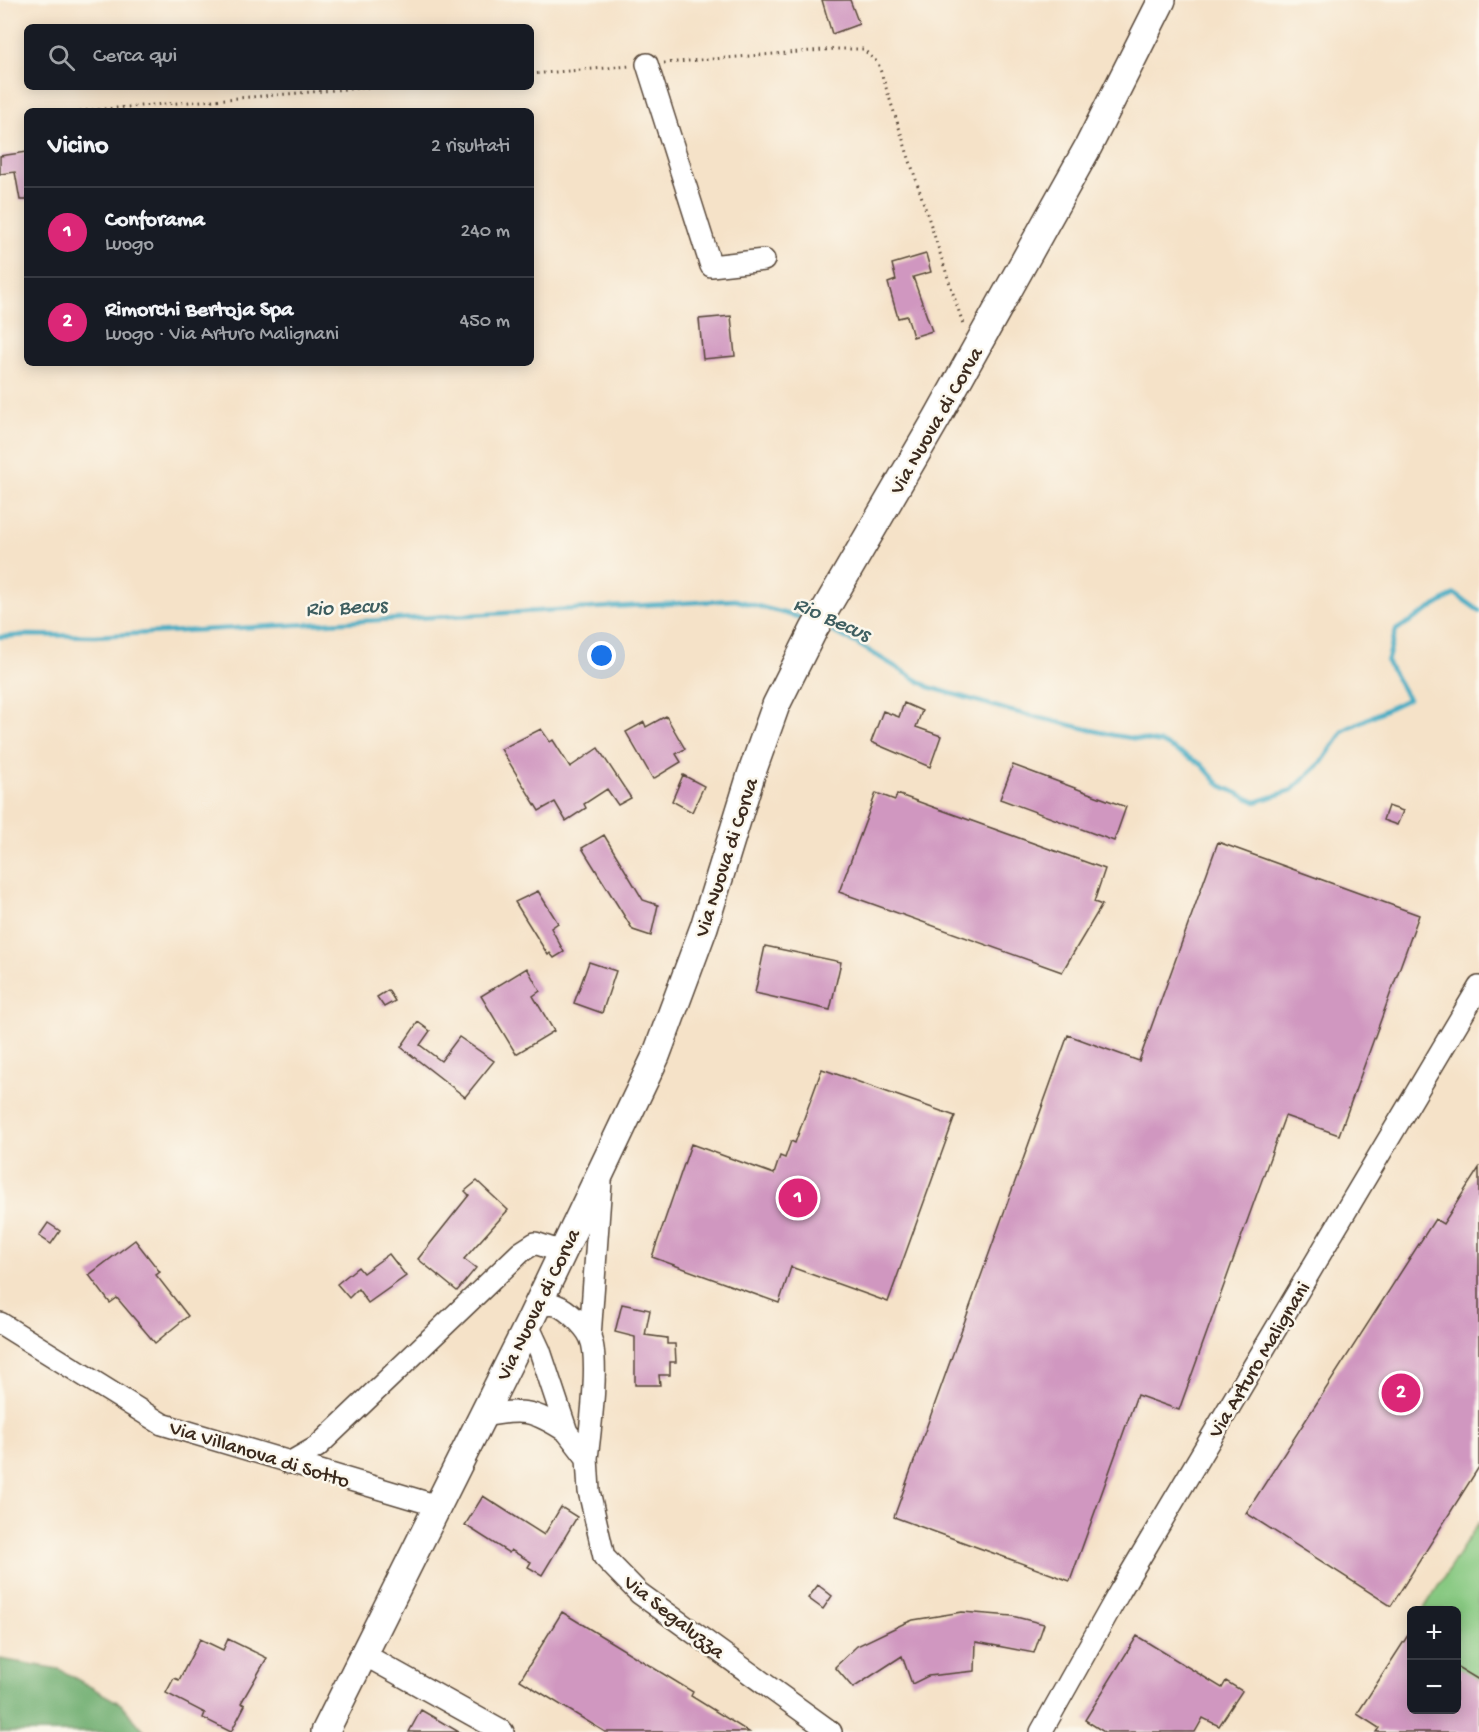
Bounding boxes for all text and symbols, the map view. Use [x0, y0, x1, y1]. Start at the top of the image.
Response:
search box [24, 24, 534, 90]
icon: search [45, 41, 78, 74]
text: Cerca qui [93, 44, 177, 70]
text: Vicino [48, 132, 108, 163]
text: 2 risultati [431, 136, 510, 159]
text: Conforama [105, 208, 205, 234]
text: 1 [63, 221, 72, 244]
text: 240 m [460, 221, 510, 244]
text: Luogo [105, 234, 154, 257]
text: Rimorchi Bertoja Spa [105, 298, 293, 324]
text: 2 [63, 311, 72, 334]
text: 450 m [460, 311, 510, 334]
text: Luogo · Via Arturo Malignani [105, 324, 339, 347]
street label: Via Nuova di Corva [885, 343, 991, 501]
water label: Rio Becus [789, 592, 876, 650]
water label: Rio Becus [305, 594, 389, 624]
your location [587, 641, 616, 670]
street label: Via Nuova di Corva [691, 774, 766, 942]
pin: 1 [778, 1176, 818, 1220]
street label: Via Nuova di Corva [492, 1224, 588, 1386]
street label: Via Arturo Malignani [1204, 1278, 1318, 1444]
pin: 2 [1382, 1370, 1420, 1416]
street label: Via Villanova di Sotto [165, 1417, 352, 1496]
street label: Via Segaluzza [616, 1571, 730, 1667]
map controls [1407, 1606, 1461, 1714]
button: + [1407, 1606, 1461, 1660]
button: − [1407, 1660, 1461, 1714]

